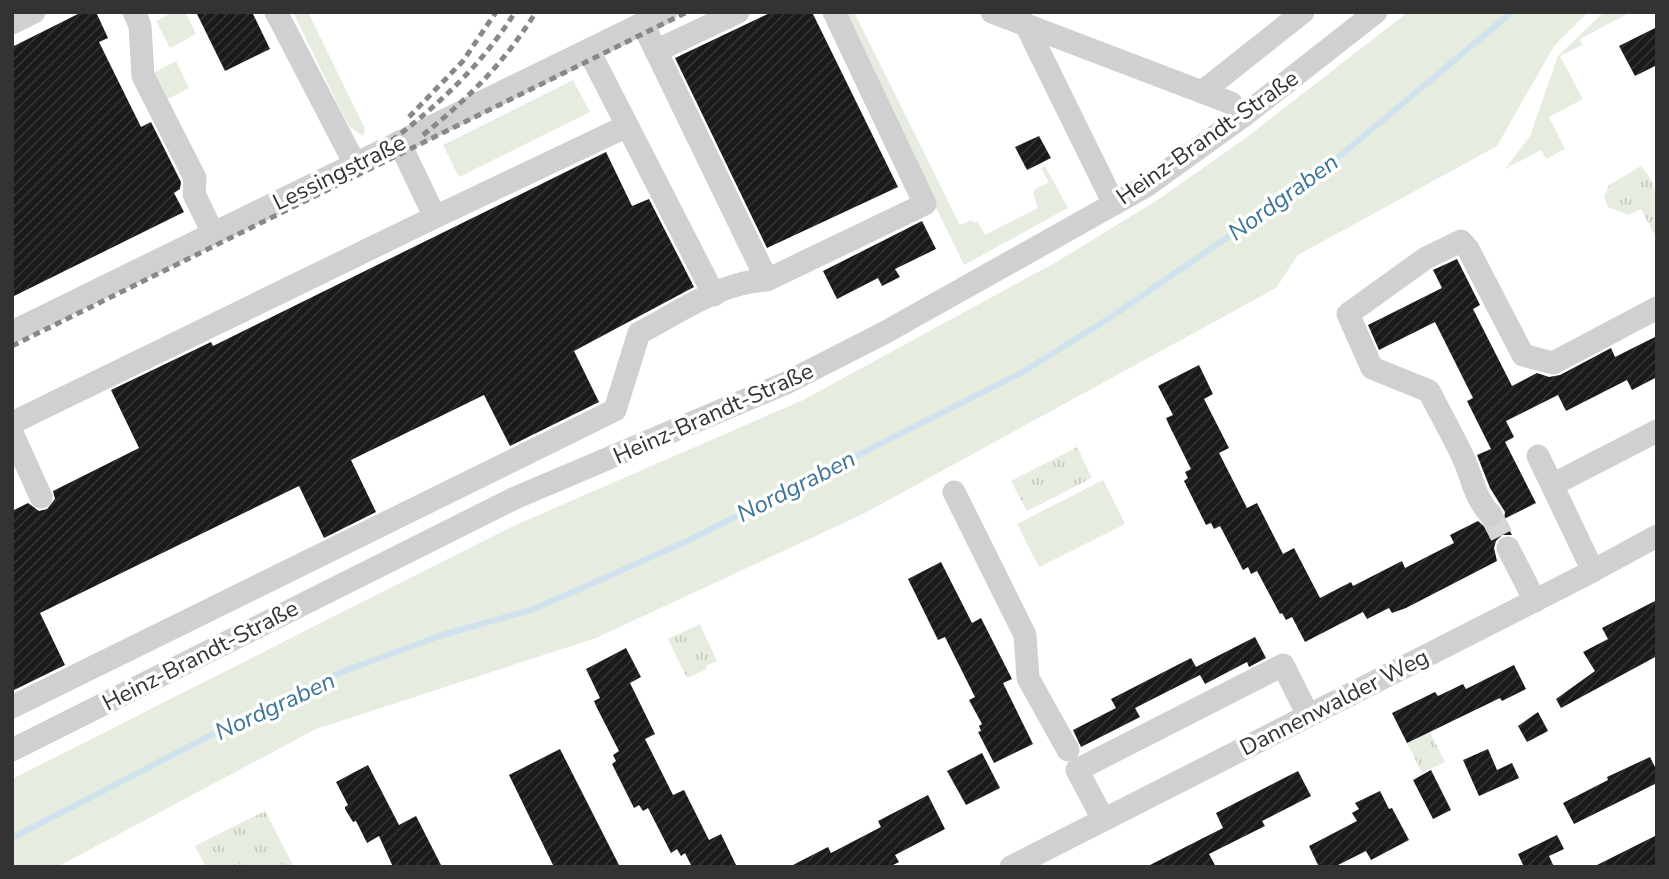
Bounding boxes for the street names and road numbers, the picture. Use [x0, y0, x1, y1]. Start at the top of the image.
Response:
street label: Heinz-Brandt-Straße [1110, 63, 1305, 212]
street label: Lessingstraße [268, 127, 411, 218]
street label: Heinz-Brandt-Straße [608, 355, 818, 472]
street label: Heinz-Brandt-Straße [97, 593, 303, 718]
street label: Dannenwalder Weg [1235, 641, 1434, 763]

